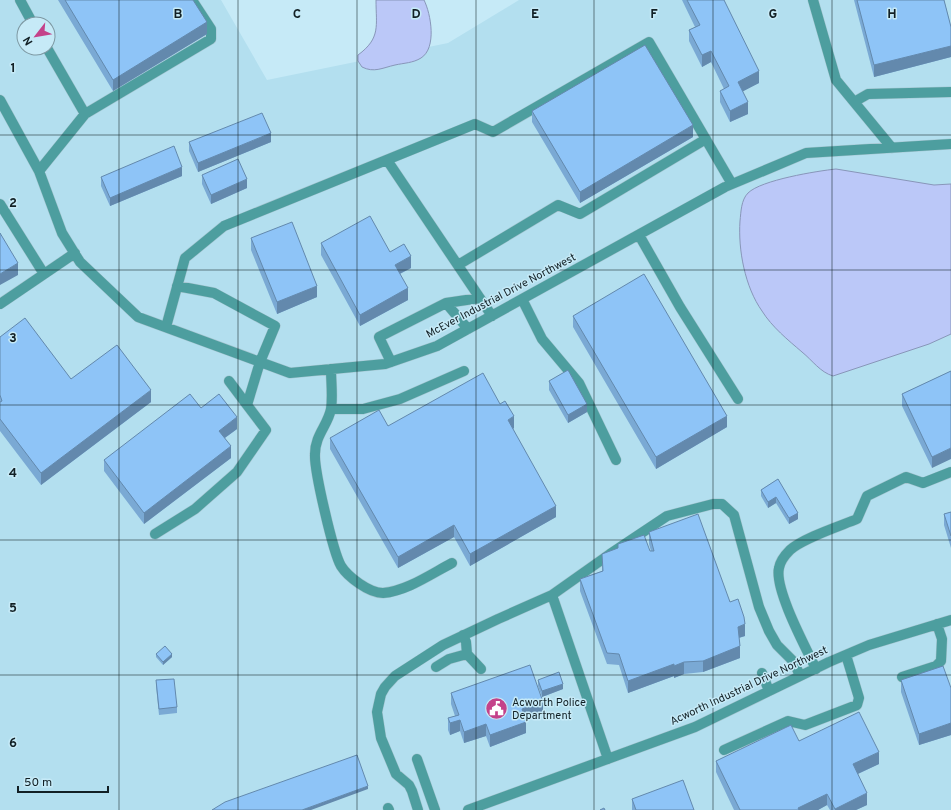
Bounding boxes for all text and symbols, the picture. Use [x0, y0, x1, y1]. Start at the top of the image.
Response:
text: B [174, 7, 183, 23]
text: C [293, 7, 301, 23]
text: D [411, 7, 421, 23]
text: E [531, 7, 539, 23]
text: F [650, 7, 658, 23]
text: G [769, 7, 778, 23]
text: H [887, 7, 897, 23]
north arrow [16, 16, 56, 56]
text: N [20, 34, 36, 48]
text: 1 [10, 61, 16, 77]
text: 2 [9, 196, 17, 212]
street label: McEver Industrial Drive Northwest [424, 251, 578, 341]
text: 3 [9, 331, 17, 347]
text: 4 [9, 466, 17, 482]
text: 5 [9, 601, 17, 617]
street label: Acworth Industrial Drive Northwest [668, 643, 830, 729]
public building icon: Acworth Police Department [484, 696, 510, 722]
place label: Acworth Police Department [512, 696, 586, 723]
text: 6 [9, 736, 17, 752]
scale bar [18, 768, 108, 794]
text: 50 m [24, 775, 52, 791]

